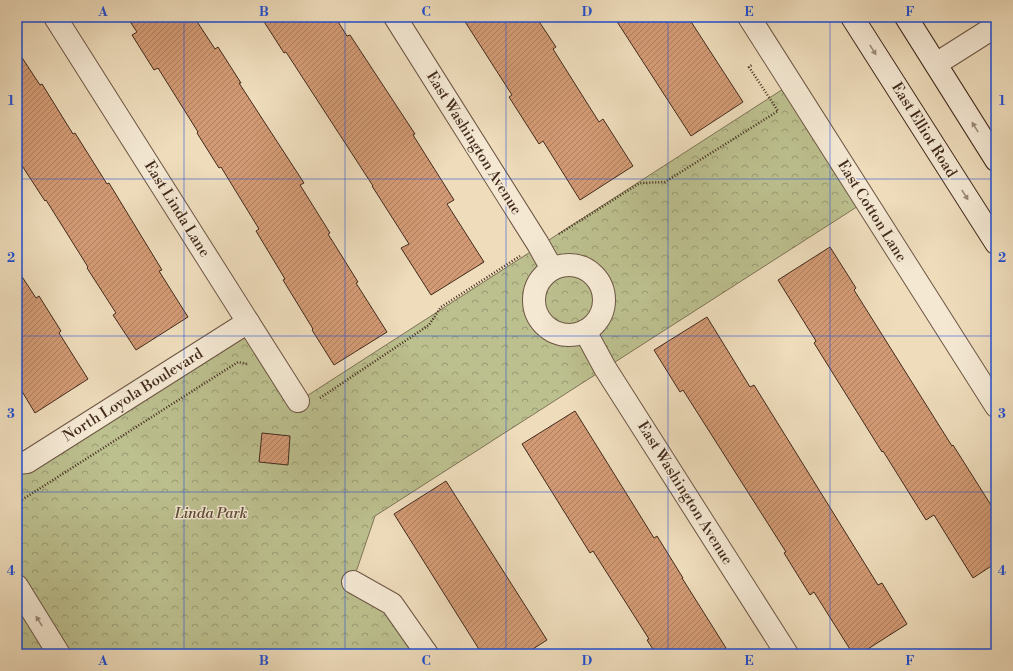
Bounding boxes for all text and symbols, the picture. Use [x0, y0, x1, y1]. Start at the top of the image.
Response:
text: A [97, 4, 108, 20]
text: B [259, 4, 269, 20]
text: C [421, 4, 431, 20]
text: D [582, 4, 592, 20]
text: E [744, 4, 754, 20]
text: F [905, 4, 915, 20]
one-way arrow [869, 45, 877, 55]
street label: East Washington Avenue [422, 68, 526, 218]
street label: East Elliot Road [887, 79, 961, 182]
text: 1 [8, 93, 15, 109]
text: 1 [999, 93, 1006, 109]
one-way arrow [971, 122, 979, 132]
street label: East Linda Lane [140, 157, 214, 261]
street label: East Cotton Lane [833, 157, 911, 265]
one-way arrow [962, 189, 969, 201]
text: 2 [7, 250, 15, 266]
text: 2 [998, 250, 1006, 266]
street label: North Loyola Boulevard [59, 344, 207, 446]
text: 3 [7, 406, 15, 422]
text: 3 [998, 406, 1006, 422]
street label: East Washington Avenue [633, 418, 737, 568]
park label: Linda Park [174, 504, 247, 523]
text: 4 [7, 563, 16, 579]
text: 4 [998, 563, 1007, 579]
one-way arrow [35, 615, 42, 627]
text: A [97, 653, 108, 669]
text: B [259, 653, 269, 669]
text: C [421, 653, 431, 669]
text: D [582, 653, 592, 669]
text: E [744, 653, 754, 669]
text: F [905, 653, 915, 669]

